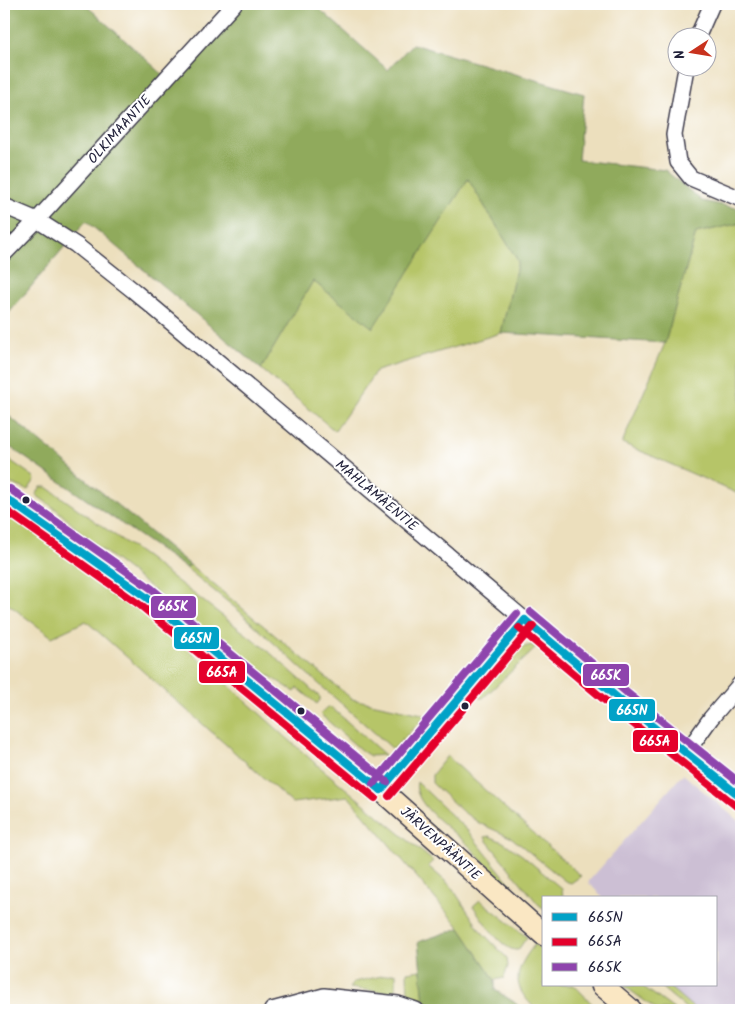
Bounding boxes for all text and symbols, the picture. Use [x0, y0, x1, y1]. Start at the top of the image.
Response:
north arrow [668, 28, 718, 78]
text: N [669, 48, 692, 61]
street label: OLKIMAANTIE [83, 90, 157, 169]
street label: MAHLAMÄENTIE [330, 454, 423, 538]
unlabelled marker [21, 495, 31, 505]
line badge: 665K [150, 595, 197, 619]
text: 665K [158, 596, 189, 618]
line badge: 665N [173, 626, 220, 650]
text: 665N [180, 628, 212, 650]
line badge: 665A [198, 660, 246, 684]
text: 665A [206, 662, 238, 684]
line badge: 665K [582, 663, 630, 687]
text: 665K [591, 665, 622, 687]
line badge: 665N [608, 698, 656, 722]
text: 665N [616, 700, 648, 722]
unlabelled marker [460, 701, 470, 711]
unlabelled marker [296, 706, 306, 716]
line badge: 665A [632, 729, 679, 753]
text: 665A [639, 731, 671, 753]
street label: JÄRVENPÄÄNTIE [395, 801, 486, 887]
legend [542, 896, 718, 986]
text: 665N [588, 906, 623, 930]
text: 665A [588, 930, 622, 954]
text: 665K [588, 956, 622, 980]

